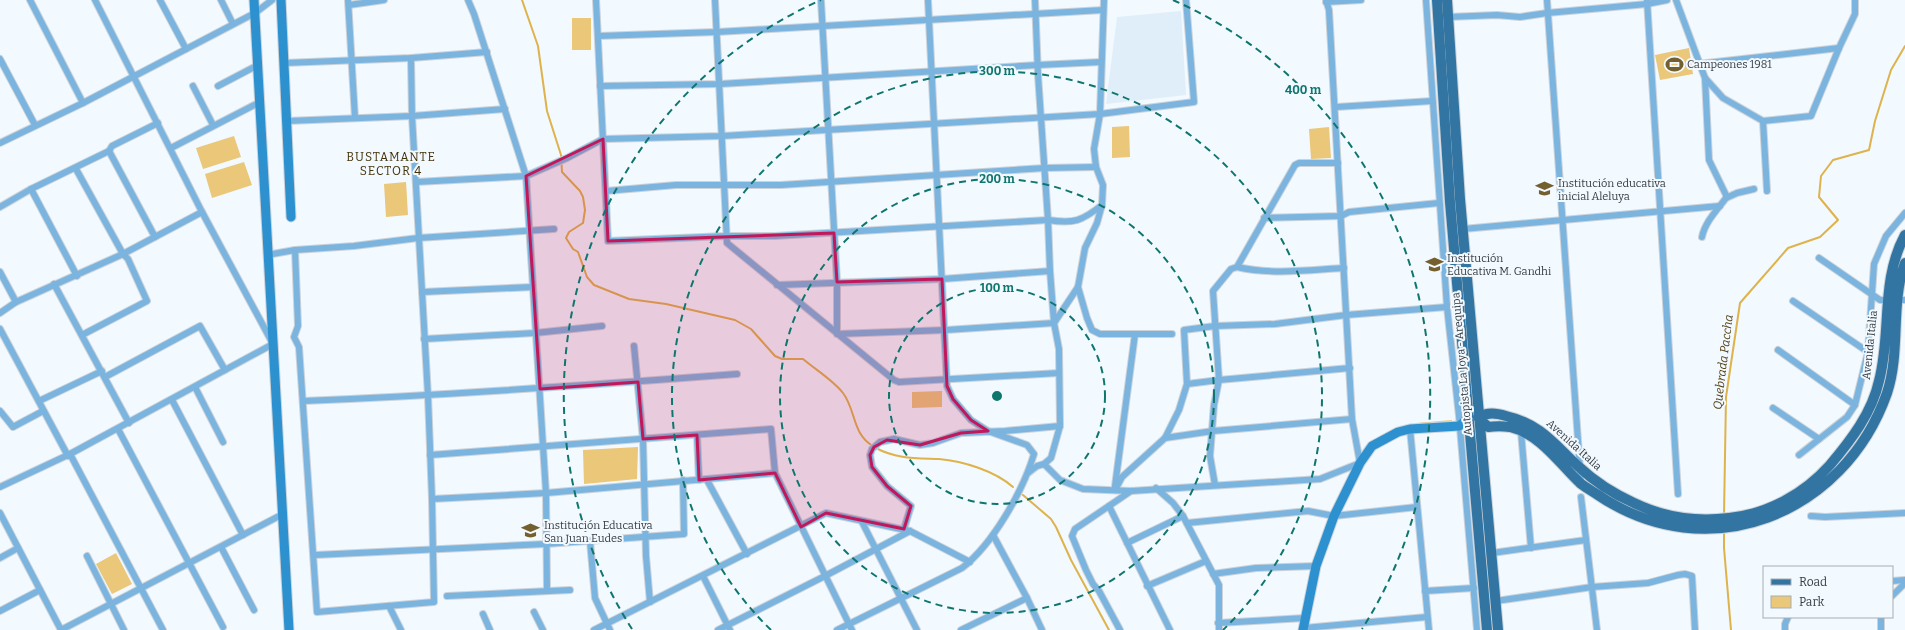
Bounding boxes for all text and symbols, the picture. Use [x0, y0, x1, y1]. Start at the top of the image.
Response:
sports icon: Campeones 1981 [1664, 54, 1684, 74]
place label: Campeones 1981 [1687, 58, 1772, 71]
text: 300 m [979, 64, 1015, 78]
text: 400 m [1285, 83, 1322, 97]
district label: BUSTAMANTE SECTOR 4 [346, 150, 436, 178]
text: 200 m [979, 172, 1015, 186]
place label: Institución educativa inicial Aleluya [1558, 177, 1666, 203]
school or university icon: Institución educativa inicial Aleluya [1535, 179, 1555, 199]
place label: Institución Educativa M. Gandhi [1447, 252, 1552, 278]
school or university icon: Institución Educativa M. Gandhi [1424, 254, 1444, 274]
text: 100 m [980, 281, 1015, 295]
street label: Autopista La Joya - Arequipa [1449, 292, 1475, 436]
street label: Avenida Italia [1860, 310, 1880, 380]
water label: Quebrada Paccha [1710, 314, 1736, 410]
centre of rings [990, 389, 1004, 403]
street label: Avenida Italia [1544, 417, 1604, 473]
place label: Institución Educativa San Juan Eudes [544, 519, 653, 545]
school or university icon: Institución Educativa San Juan Eudes [521, 521, 541, 541]
legend [1763, 566, 1893, 618]
text: Road [1799, 575, 1827, 589]
text: Park [1799, 595, 1825, 609]

